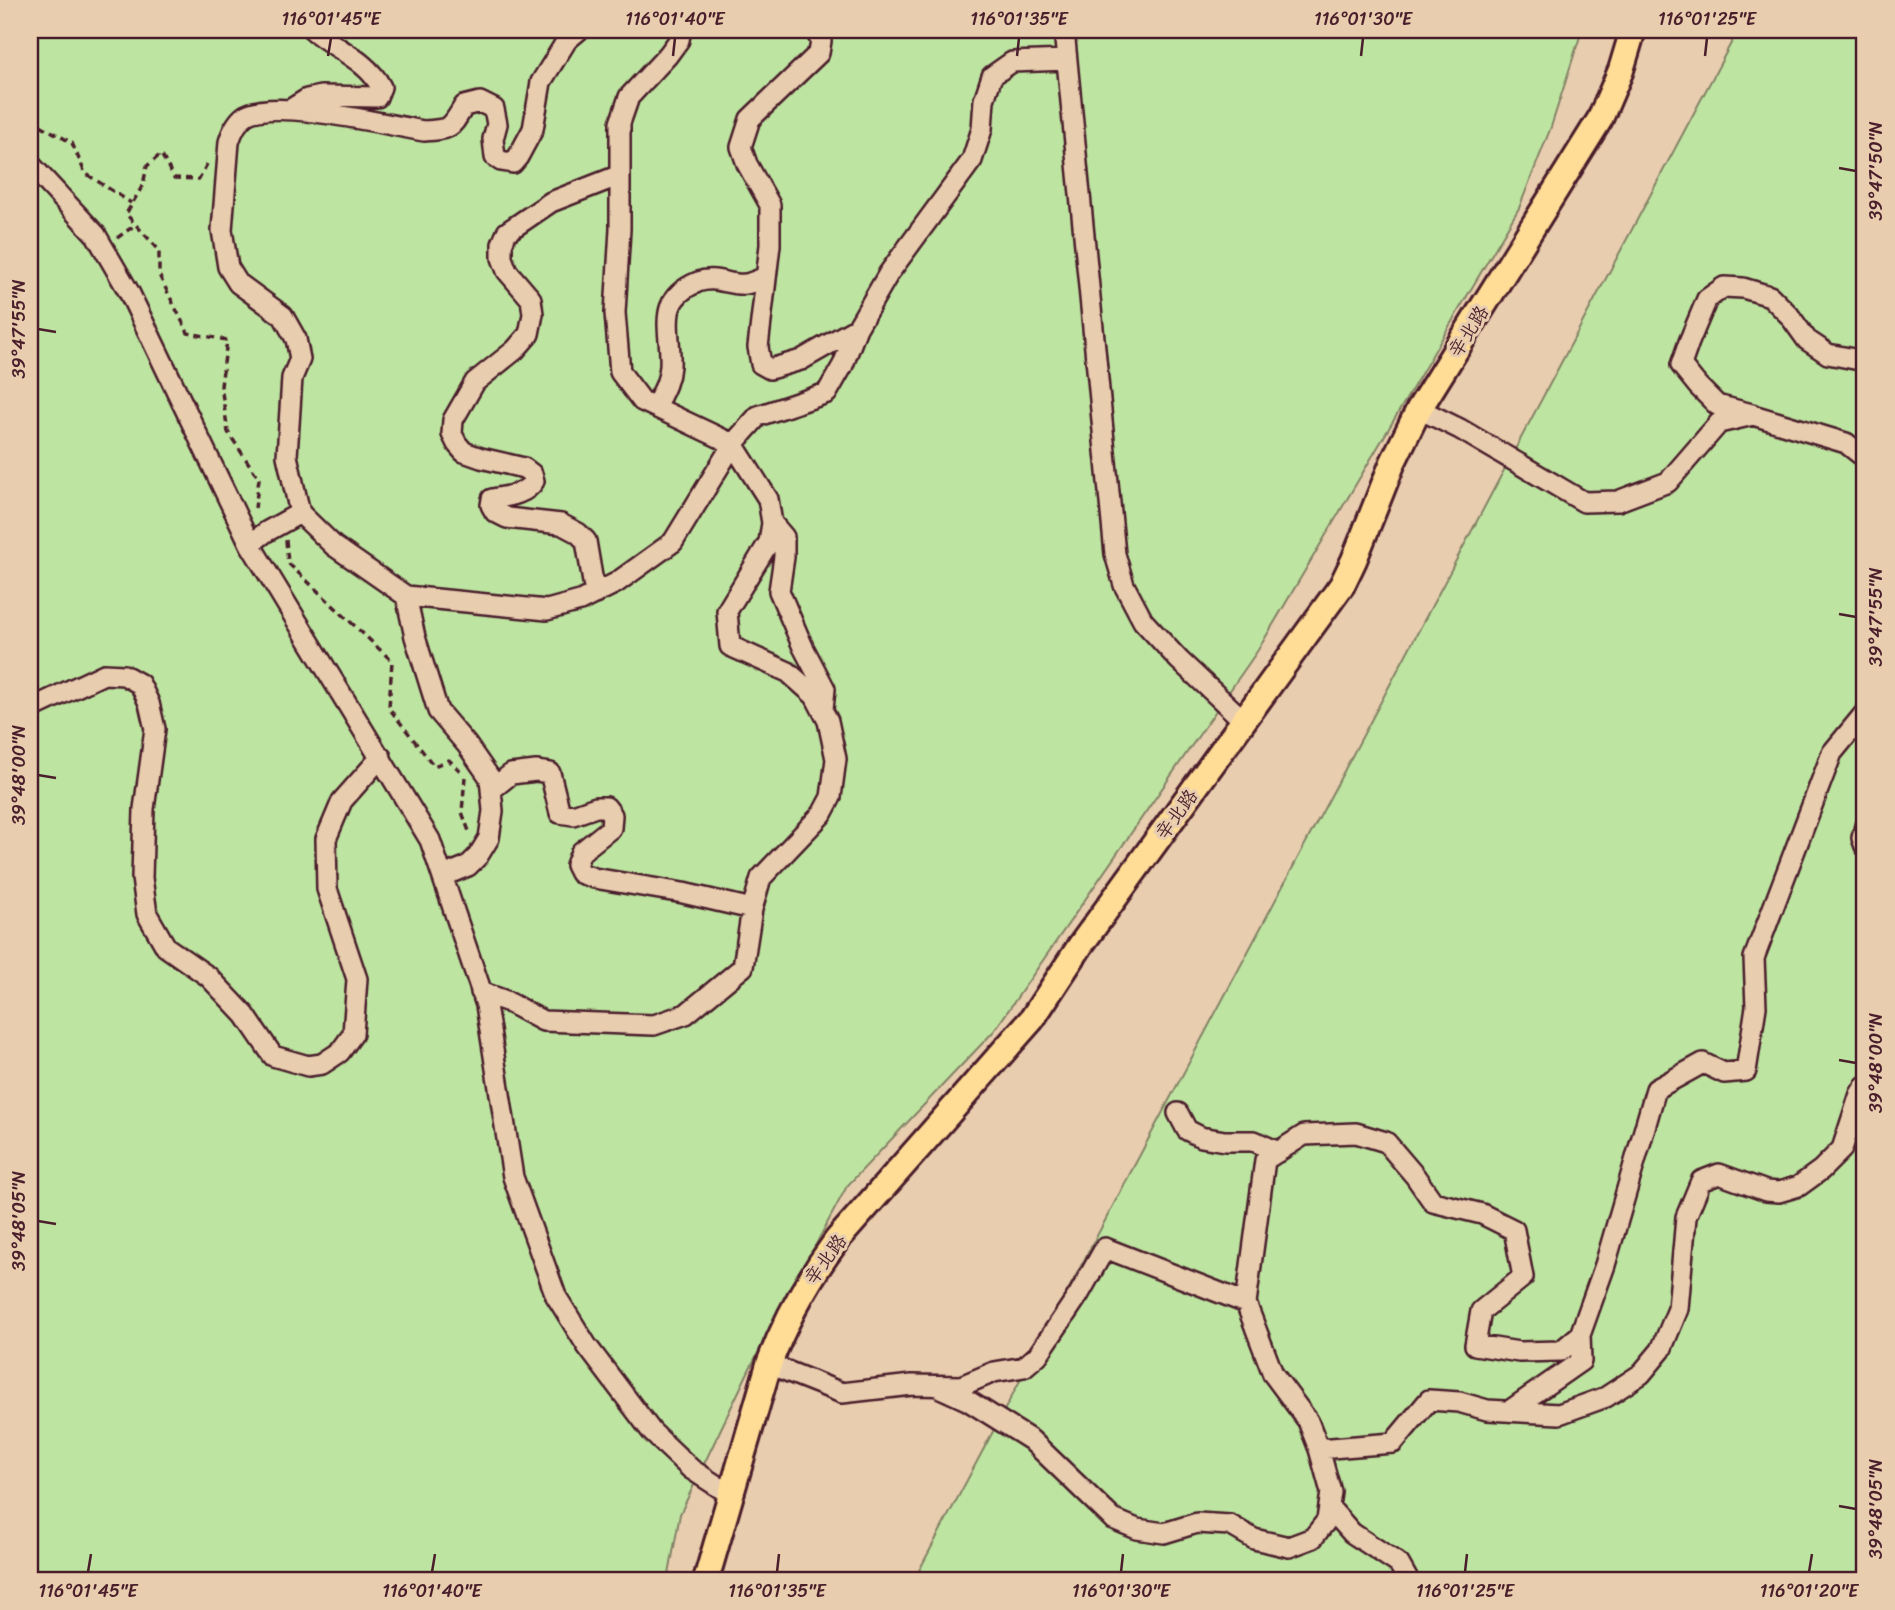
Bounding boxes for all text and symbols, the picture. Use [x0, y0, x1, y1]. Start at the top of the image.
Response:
text: 116°01'45"E [282, 3, 381, 35]
text: 116°01'40"E [625, 3, 726, 35]
text: 116°01'35"E [970, 3, 1069, 35]
text: 116°01'30"E [1314, 3, 1413, 35]
text: 116°01'25"E [1658, 3, 1757, 35]
text: 39°47'50"N [1860, 121, 1892, 221]
text: 39°47'55"N [3, 279, 35, 378]
street label: 辛北路 [1439, 298, 1498, 364]
text: 39°47'55"N [1860, 567, 1892, 666]
text: 39°48'00"N [3, 724, 35, 825]
street label: 辛北路 [1146, 782, 1207, 847]
text: 39°48'00"N [1860, 1012, 1892, 1113]
text: 39°48'05"N [3, 1171, 35, 1271]
street label: 辛北路 [795, 1227, 856, 1292]
text: 39°48'05"N [1860, 1459, 1892, 1559]
text: 116°01'45"E [39, 1575, 138, 1607]
text: 116°01'40"E [382, 1575, 483, 1607]
text: 116°01'35"E [728, 1575, 827, 1607]
text: 116°01'30"E [1072, 1575, 1171, 1607]
text: 116°01'25"E [1416, 1575, 1515, 1607]
text: 116°01'20"E [1760, 1575, 1859, 1607]

